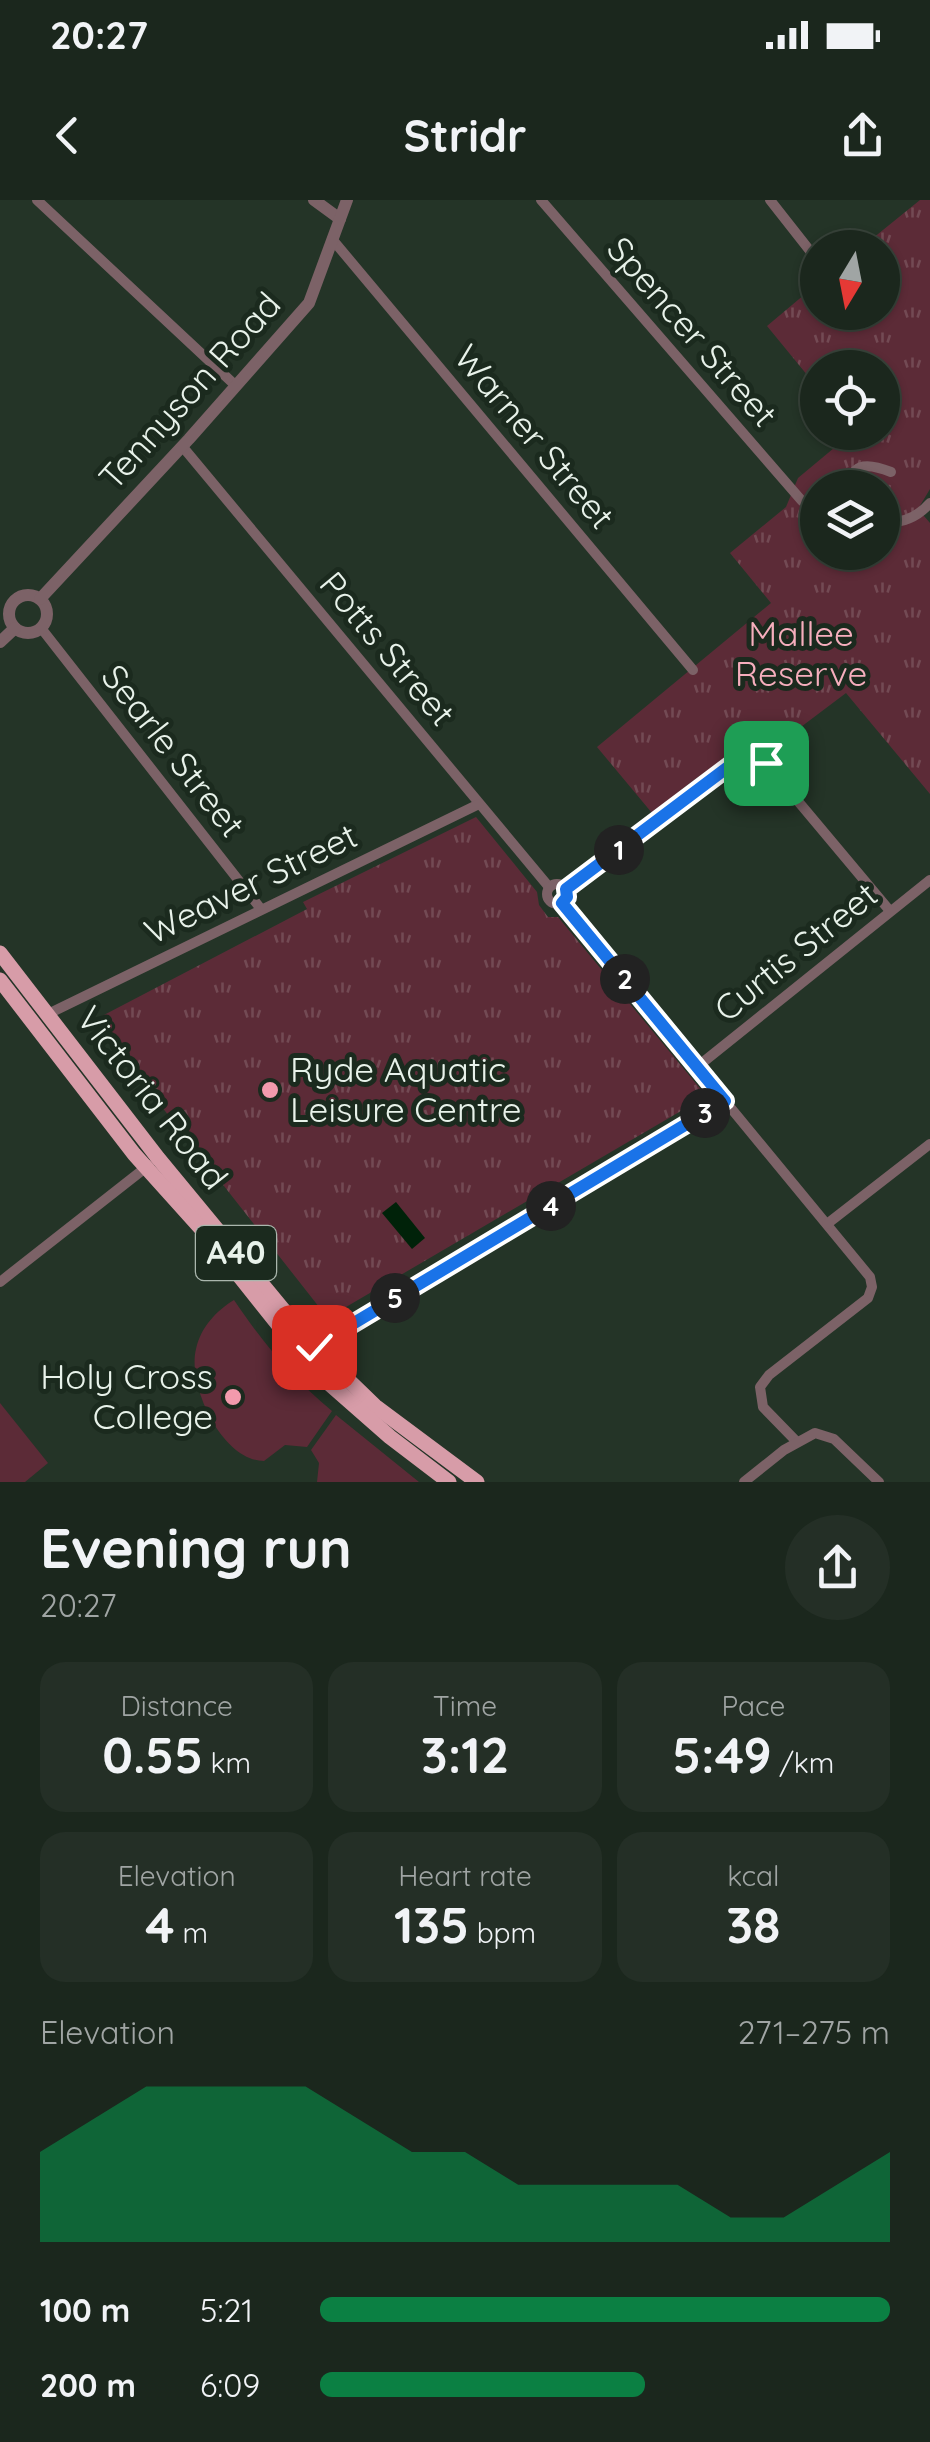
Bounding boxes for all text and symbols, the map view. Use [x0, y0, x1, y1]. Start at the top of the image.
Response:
text: 20:27 [50, 11, 148, 59]
text: Stridr [403, 107, 527, 163]
icon: back [40, 108, 95, 163]
icon: share [835, 108, 890, 163]
street label: Spencer Street [598, 227, 787, 435]
north arrow [800, 230, 900, 330]
map controls [800, 230, 900, 570]
street label: Tennyson Road [89, 282, 289, 498]
street label: Warner Street [445, 335, 625, 537]
button: locate [800, 350, 900, 450]
button: layers [800, 470, 900, 570]
street label: Potts Street [311, 562, 465, 734]
park label: Mallee Reserve [735, 611, 867, 695]
street label: Searle Street [93, 655, 255, 845]
pin [724, 721, 809, 806]
icon: arrive [739, 736, 794, 791]
street label: Weaver Street [137, 813, 364, 953]
pin: 1 [594, 825, 644, 875]
text: 1 [614, 832, 624, 867]
street label: Curtis Street [705, 872, 886, 1030]
pin: 2 [600, 954, 650, 1004]
text: 2 [617, 961, 633, 996]
street label: Victoria Road [68, 997, 238, 1198]
place label: Ryde Aquatic Leisure Centre [290, 1047, 521, 1131]
marker: Ryde Aquatic Leisure Centre [259, 1079, 281, 1101]
pin: 3 [680, 1088, 730, 1138]
text: 3 [697, 1095, 713, 1130]
pin: 4 [526, 1181, 576, 1231]
text: 4 [543, 1188, 559, 1223]
road number: A40 [196, 1226, 276, 1280]
pin: 5 [370, 1273, 420, 1323]
text: 5 [387, 1280, 403, 1315]
pin [272, 1305, 357, 1390]
icon: check [287, 1320, 342, 1375]
place label: Holy Cross College [40, 1354, 213, 1438]
marker: Holy Cross College [222, 1386, 244, 1408]
text: Evening run [40, 1513, 352, 1582]
button: share [785, 1515, 890, 1620]
text: 20:27 [40, 1585, 116, 1625]
text: Distance [121, 1688, 233, 1723]
text: Time [433, 1688, 497, 1723]
text: Pace [721, 1688, 785, 1723]
text: 0.55 [102, 1723, 203, 1786]
text: 3:12 [421, 1723, 509, 1786]
text: 5:49 [672, 1723, 772, 1786]
text: km [203, 1745, 251, 1780]
text: /km [772, 1745, 834, 1780]
text: Elevation [118, 1858, 236, 1893]
text: Heart rate [398, 1858, 532, 1893]
text: kcal [727, 1858, 779, 1893]
text: 4 [145, 1893, 175, 1956]
text: 135 [394, 1893, 469, 1956]
text: 38 [726, 1893, 780, 1956]
text: m [175, 1915, 208, 1950]
text: bpm [469, 1915, 536, 1950]
text: Elevation [40, 2012, 175, 2052]
text: 271–275 m [738, 2012, 890, 2052]
text: 100 m [40, 2290, 130, 2330]
text: 5:21 [200, 2290, 253, 2330]
text: 200 m [40, 2365, 136, 2405]
text: 6:09 [200, 2365, 260, 2405]

